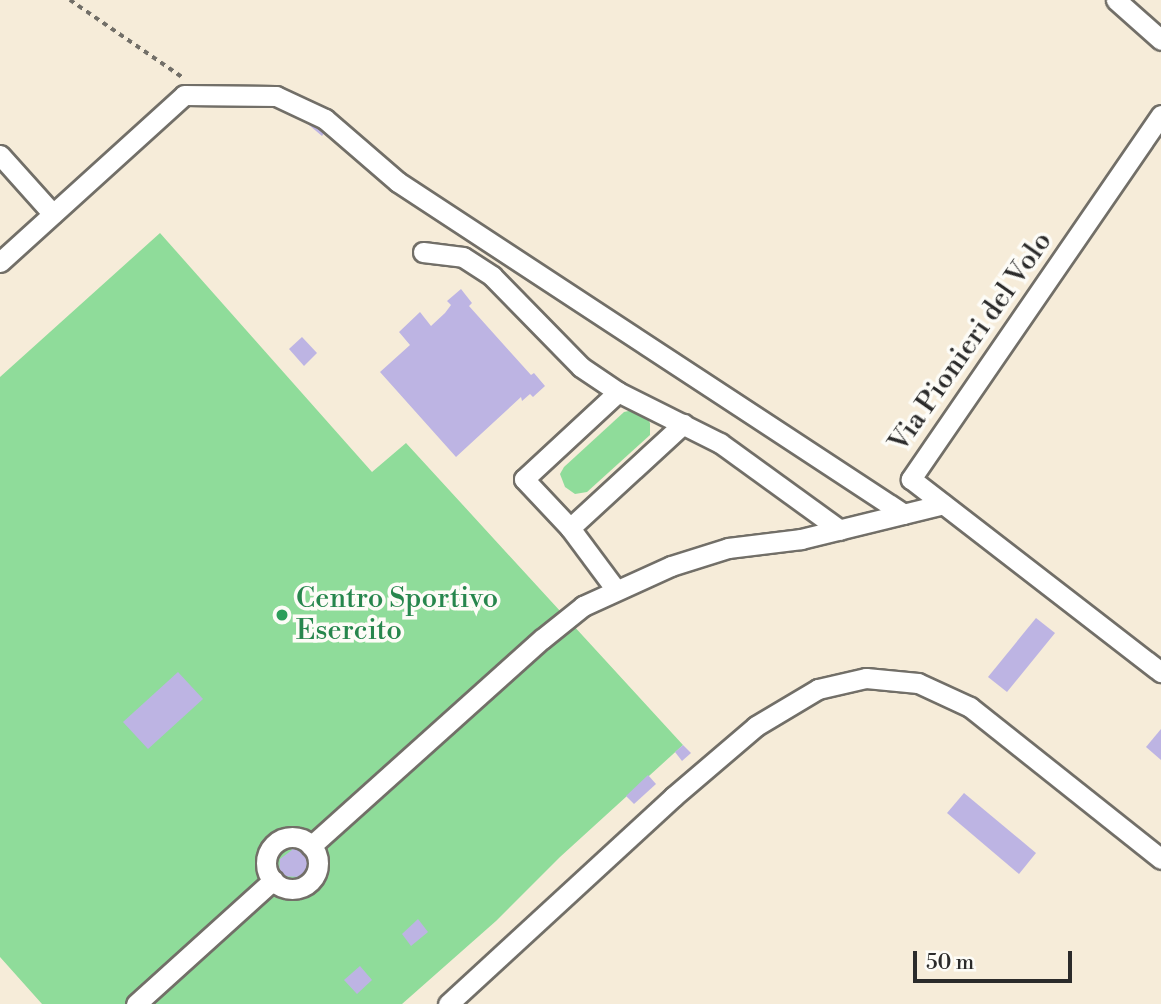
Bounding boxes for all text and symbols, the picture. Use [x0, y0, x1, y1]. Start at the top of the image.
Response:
street label: Via Pionieri del Volo [882, 226, 1060, 458]
place label: Centro Sportivo Esercito [296, 582, 498, 648]
marker: Centro Sportivo Esercito [274, 607, 290, 623]
scale bar [916, 937, 1075, 981]
text: 50 m [926, 950, 974, 976]

